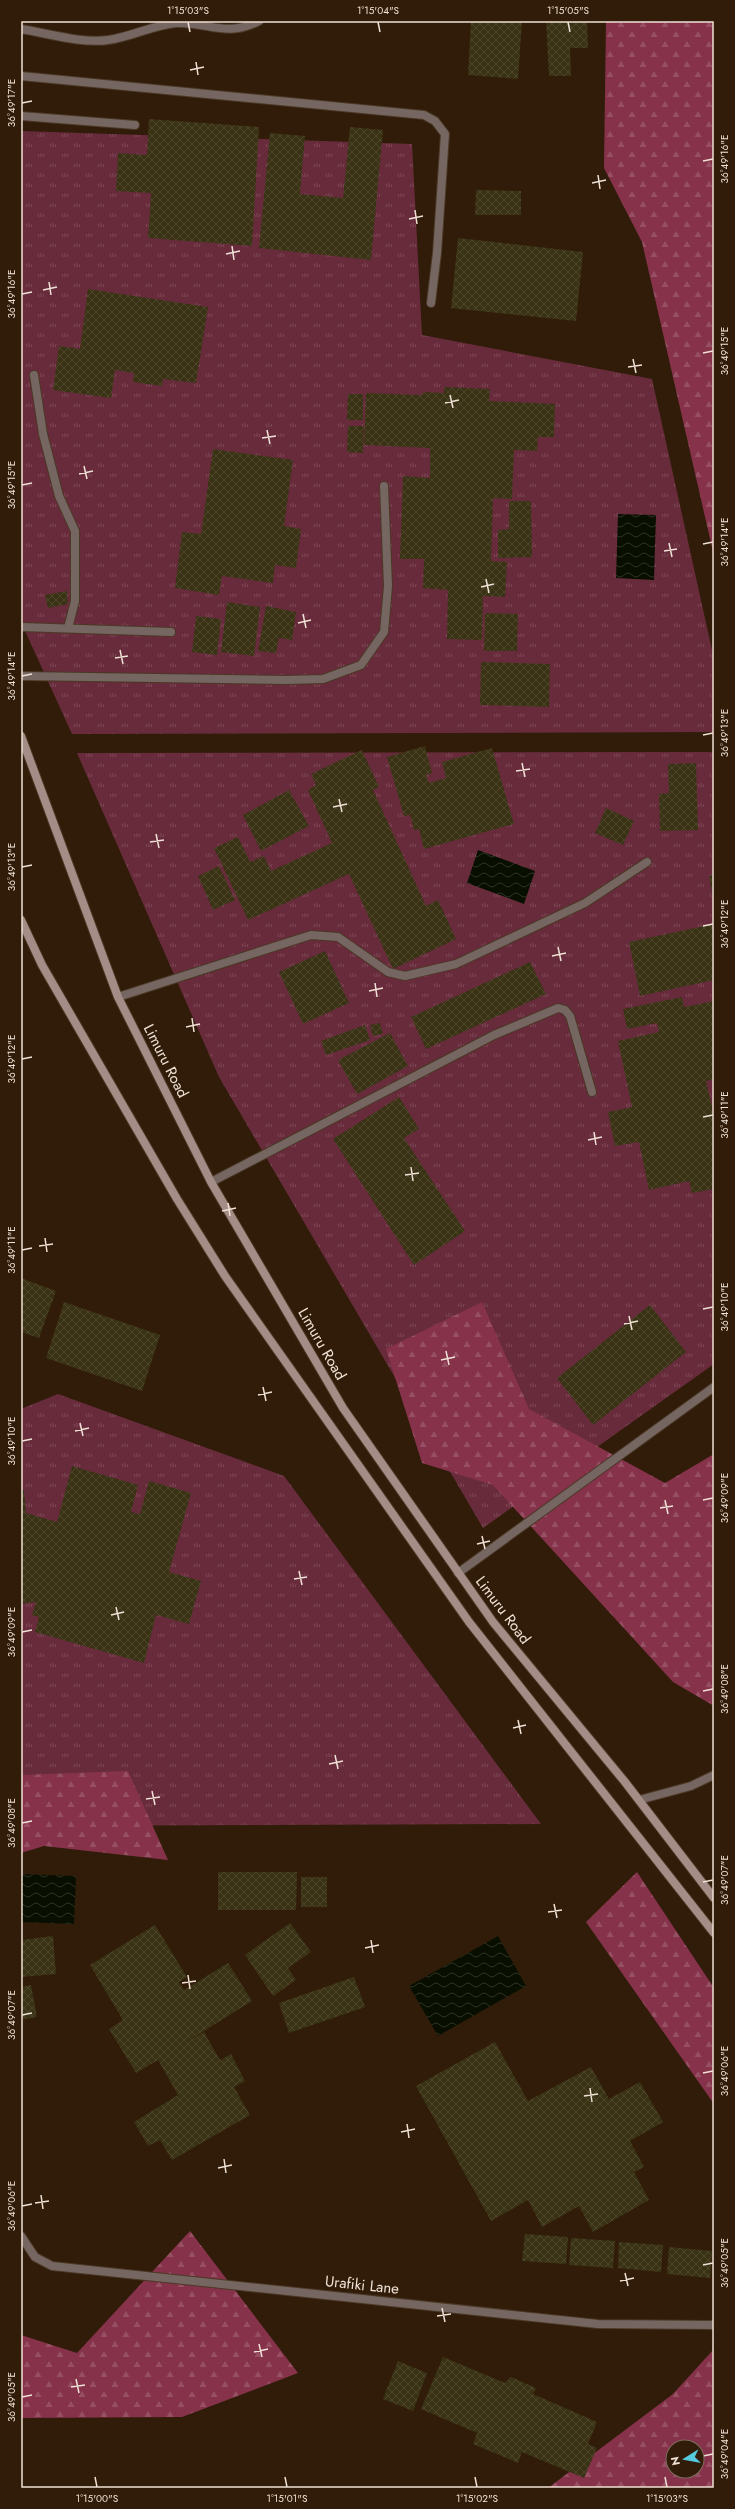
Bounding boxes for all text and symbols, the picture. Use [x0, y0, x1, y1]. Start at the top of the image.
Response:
text: 1°15'03"S [167, 3, 209, 18]
text: 1°15'04"S [357, 3, 400, 18]
text: 1°15'05"S [547, 3, 590, 18]
text: 36°49'17"E [4, 79, 19, 127]
text: 36°49'16"E [717, 135, 732, 183]
text: 36°49'16"E [4, 270, 19, 318]
text: 36°49'15"E [717, 327, 732, 375]
text: 36°49'15"E [4, 461, 19, 509]
text: 36°49'14"E [717, 518, 732, 566]
text: 36°49'14"E [4, 652, 19, 700]
text: 36°49'13"E [717, 709, 732, 757]
text: 36°49'13"E [4, 843, 19, 891]
text: 36°49'12"E [717, 900, 732, 948]
street label: Limuru Road [138, 1020, 194, 1102]
text: 36°49'12"E [4, 1035, 19, 1083]
text: 36°49'11"E [717, 1091, 732, 1139]
text: 36°49'11"E [4, 1226, 19, 1274]
text: 36°49'10"E [717, 1282, 732, 1332]
street label: Limuru Road [292, 1304, 352, 1384]
text: 36°49'10"E [4, 1416, 19, 1466]
text: 36°49'09"E [717, 1473, 732, 1523]
street label: Limuru Road [470, 1571, 536, 1649]
text: 36°49'09"E [4, 1607, 19, 1657]
text: 36°49'08"E [717, 1664, 732, 1714]
text: 36°49'08"E [4, 1798, 19, 1848]
text: 36°49'07"E [717, 1855, 732, 1905]
text: 36°49'07"E [4, 1990, 19, 2040]
text: 36°49'06"E [717, 2046, 732, 2096]
text: 36°49'06"E [4, 2181, 19, 2231]
text: 36°49'05"E [717, 2238, 732, 2288]
street label: Urafiki Lane [324, 2270, 400, 2300]
text: 36°49'05"E [4, 2372, 19, 2422]
text: 36°49'04"E [717, 2429, 732, 2479]
north arrow [665, 2439, 705, 2479]
text: N [666, 2455, 684, 2467]
text: 1°15'00"S [76, 2491, 119, 2506]
text: 1°15'01"S [267, 2491, 308, 2506]
text: 1°15'02"S [456, 2491, 499, 2506]
text: 1°15'03"S [646, 2491, 688, 2506]

